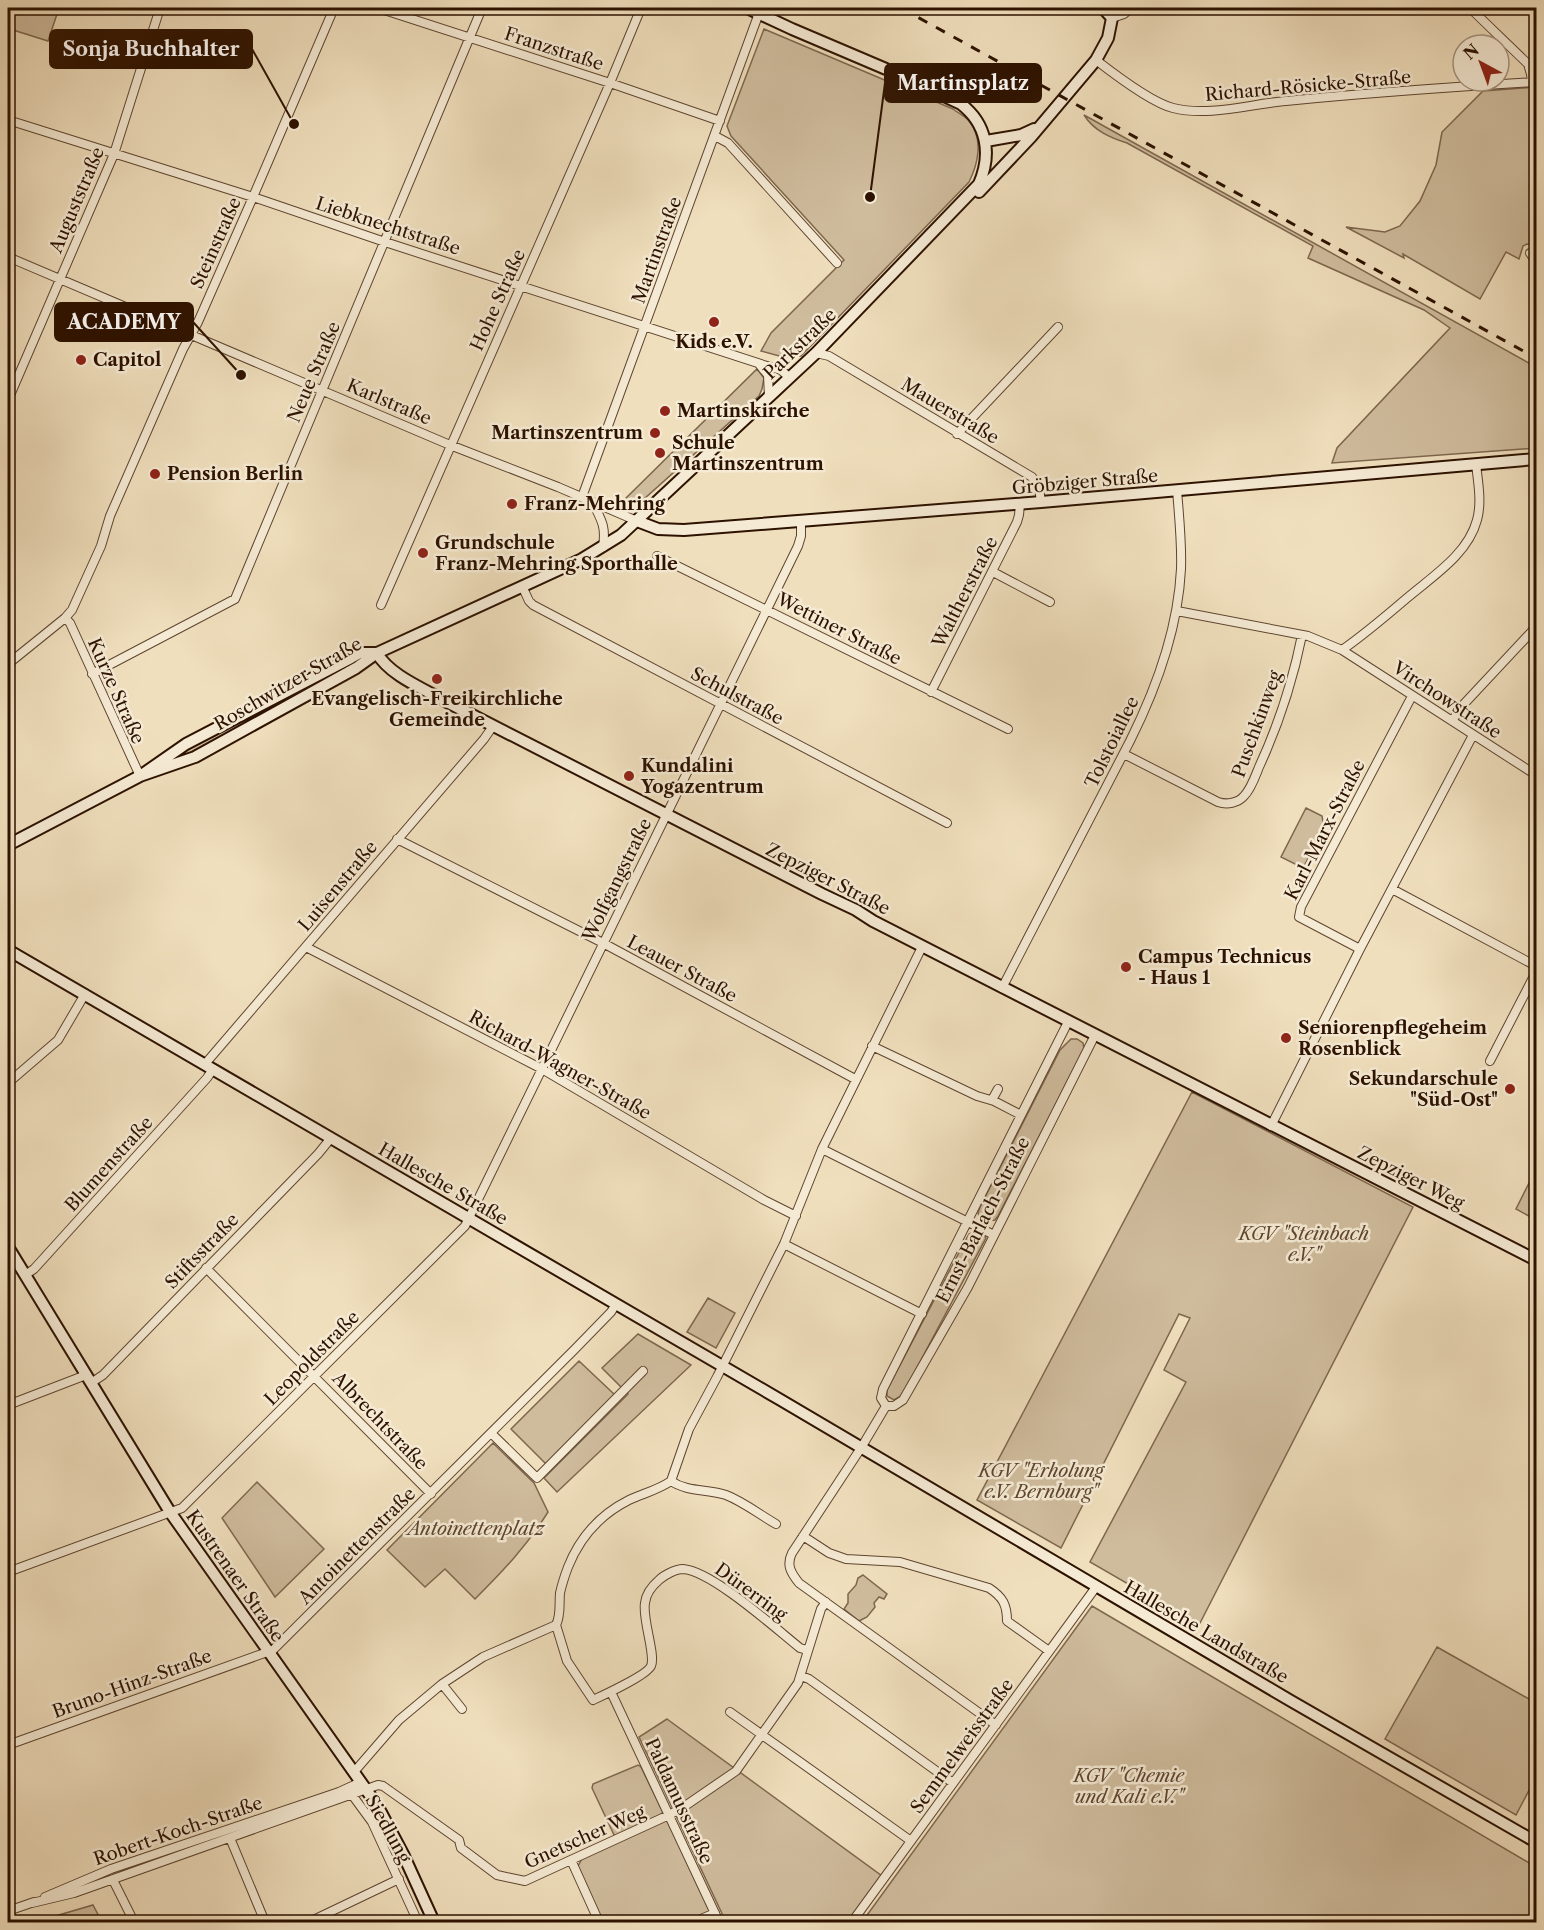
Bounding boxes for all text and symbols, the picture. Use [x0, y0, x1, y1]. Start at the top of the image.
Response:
street label: Franzstraße [502, 23, 606, 75]
callout: Sonja Buchhalter [50, 30, 252, 68]
north arrow [1451, 33, 1511, 93]
text: Sonja Buchhalter [62, 37, 240, 61]
text: N [1459, 40, 1483, 64]
callout: Martinsplatz [885, 64, 1041, 102]
street label: Richard-Rösicke-Straße [1204, 66, 1412, 106]
text: Martinsplatz [897, 71, 1029, 95]
street label: Auguststraße [44, 144, 109, 257]
street label: Liebknechtstraße [313, 192, 463, 260]
street label: Steinstraße [186, 194, 246, 292]
street label: Martinstraße [628, 194, 686, 306]
street label: Hohe Straße [466, 246, 530, 354]
callout: ACADEMY [55, 303, 193, 341]
street label: Parkstraße [759, 304, 841, 384]
text: ACADEMY [66, 310, 182, 334]
marker: Kids e.V. [707, 315, 721, 329]
street label: Neue Straße [283, 318, 345, 426]
place label: Kids e.V. [675, 331, 753, 353]
place label: Capitol [93, 349, 161, 371]
marker: Capitol [74, 353, 88, 367]
street label: Mauerstraße [897, 373, 1003, 449]
street label: Karlstraße [343, 374, 435, 430]
place label: Martinskirche [677, 400, 810, 422]
marker: Martinskirche [658, 404, 672, 418]
place label: Martinszentrum [491, 422, 643, 444]
marker: Martinszentrum [648, 426, 662, 440]
place label: Schule Martinszentrum [672, 432, 824, 475]
marker: Schule Martinszentrum [653, 446, 667, 460]
place label: Pension Berlin [167, 463, 304, 485]
street label: Gröbziger Straße [1011, 465, 1159, 499]
marker: Pension Berlin [148, 467, 162, 481]
place label: Franz-Mehring [524, 493, 666, 515]
marker: Franz-Mehring [505, 497, 519, 511]
place label: Grundschule Franz-Mehring Sporthalle [435, 532, 678, 575]
street label: Waltherstraße [927, 533, 1002, 652]
marker: Grundschule Franz-Mehring Sporthalle [416, 546, 430, 560]
street label: Wettiner Straße [772, 588, 905, 670]
street label: Roschwitzer Straße [210, 633, 366, 735]
street label: Kurze Straße [83, 635, 149, 747]
street label: Virchowstraße [1388, 656, 1506, 743]
street label: Schulstraße [687, 662, 787, 730]
street label: Puschkinweg [1227, 667, 1287, 780]
marker: Evangelisch-Freikirchliche Gemeinde [430, 672, 444, 686]
place label: Evangelisch-Freikirchliche Gemeinde [311, 688, 563, 731]
street label: Tolstoiallee [1080, 693, 1144, 791]
place label: Kundalini Yogazentrum [640, 755, 764, 798]
street label: Karl-Marx-Straße [1280, 756, 1370, 904]
marker: Kundalini Yogazentrum [622, 769, 636, 783]
street label: Wolfgangstraße [577, 815, 656, 946]
street label: Luisenstraße [294, 836, 382, 936]
street label: Zepziger Straße [762, 838, 894, 920]
street label: Leauer Straße [623, 931, 741, 1007]
place label: Campus Technicus - Haus 1 [1138, 946, 1311, 989]
marker: Campus Technicus - Haus 1 [1119, 960, 1133, 974]
street label: Richard-Wagner-Straße [465, 1006, 655, 1124]
place label: Seniorenpflegeheim Rosenblick [1298, 1017, 1487, 1060]
marker: Seniorenpflegeheim Rosenblick [1279, 1031, 1293, 1045]
place label: Sekundarschule "Süd-Ost" [1349, 1068, 1498, 1111]
marker: Sekundarschule "Süd-Ost" [1503, 1082, 1517, 1096]
street label: Blumenstraße [60, 1112, 158, 1216]
street label: Ernst-Barlach-Straße [932, 1133, 1034, 1307]
street label: Hallesche Straße [374, 1138, 512, 1230]
street label: Zepziger Weg [1354, 1142, 1468, 1215]
street label: Stiftsstraße [161, 1209, 243, 1293]
park label: KGV "Steinbach e.V." [1237, 1223, 1369, 1266]
street label: Leopoldstraße [260, 1306, 364, 1410]
street label: Albrechtstraße [327, 1367, 432, 1475]
park label: KGV "Erholung e.V. Bernburg" [976, 1460, 1105, 1503]
street label: Antoinettenstraße [293, 1483, 420, 1610]
street label: Kustrenaer Straße [181, 1506, 289, 1646]
park label: Antoinettenplatz [404, 1518, 546, 1540]
street label: Dürerring [710, 1558, 792, 1626]
street label: Hallesche Landstraße [1120, 1576, 1292, 1688]
street label: Bruno-Hinz-Straße [49, 1645, 215, 1723]
street label: Semmelweisstraße [906, 1674, 1018, 1818]
street label: Paldamusstraße [640, 1735, 718, 1867]
park label: KGV "Chemie und Kali e.V." [1072, 1765, 1186, 1808]
street label: Siedlung [360, 1791, 416, 1867]
street label: Robert-Koch-Straße [91, 1792, 265, 1870]
street label: Gnetscher Weg [521, 1800, 649, 1873]

